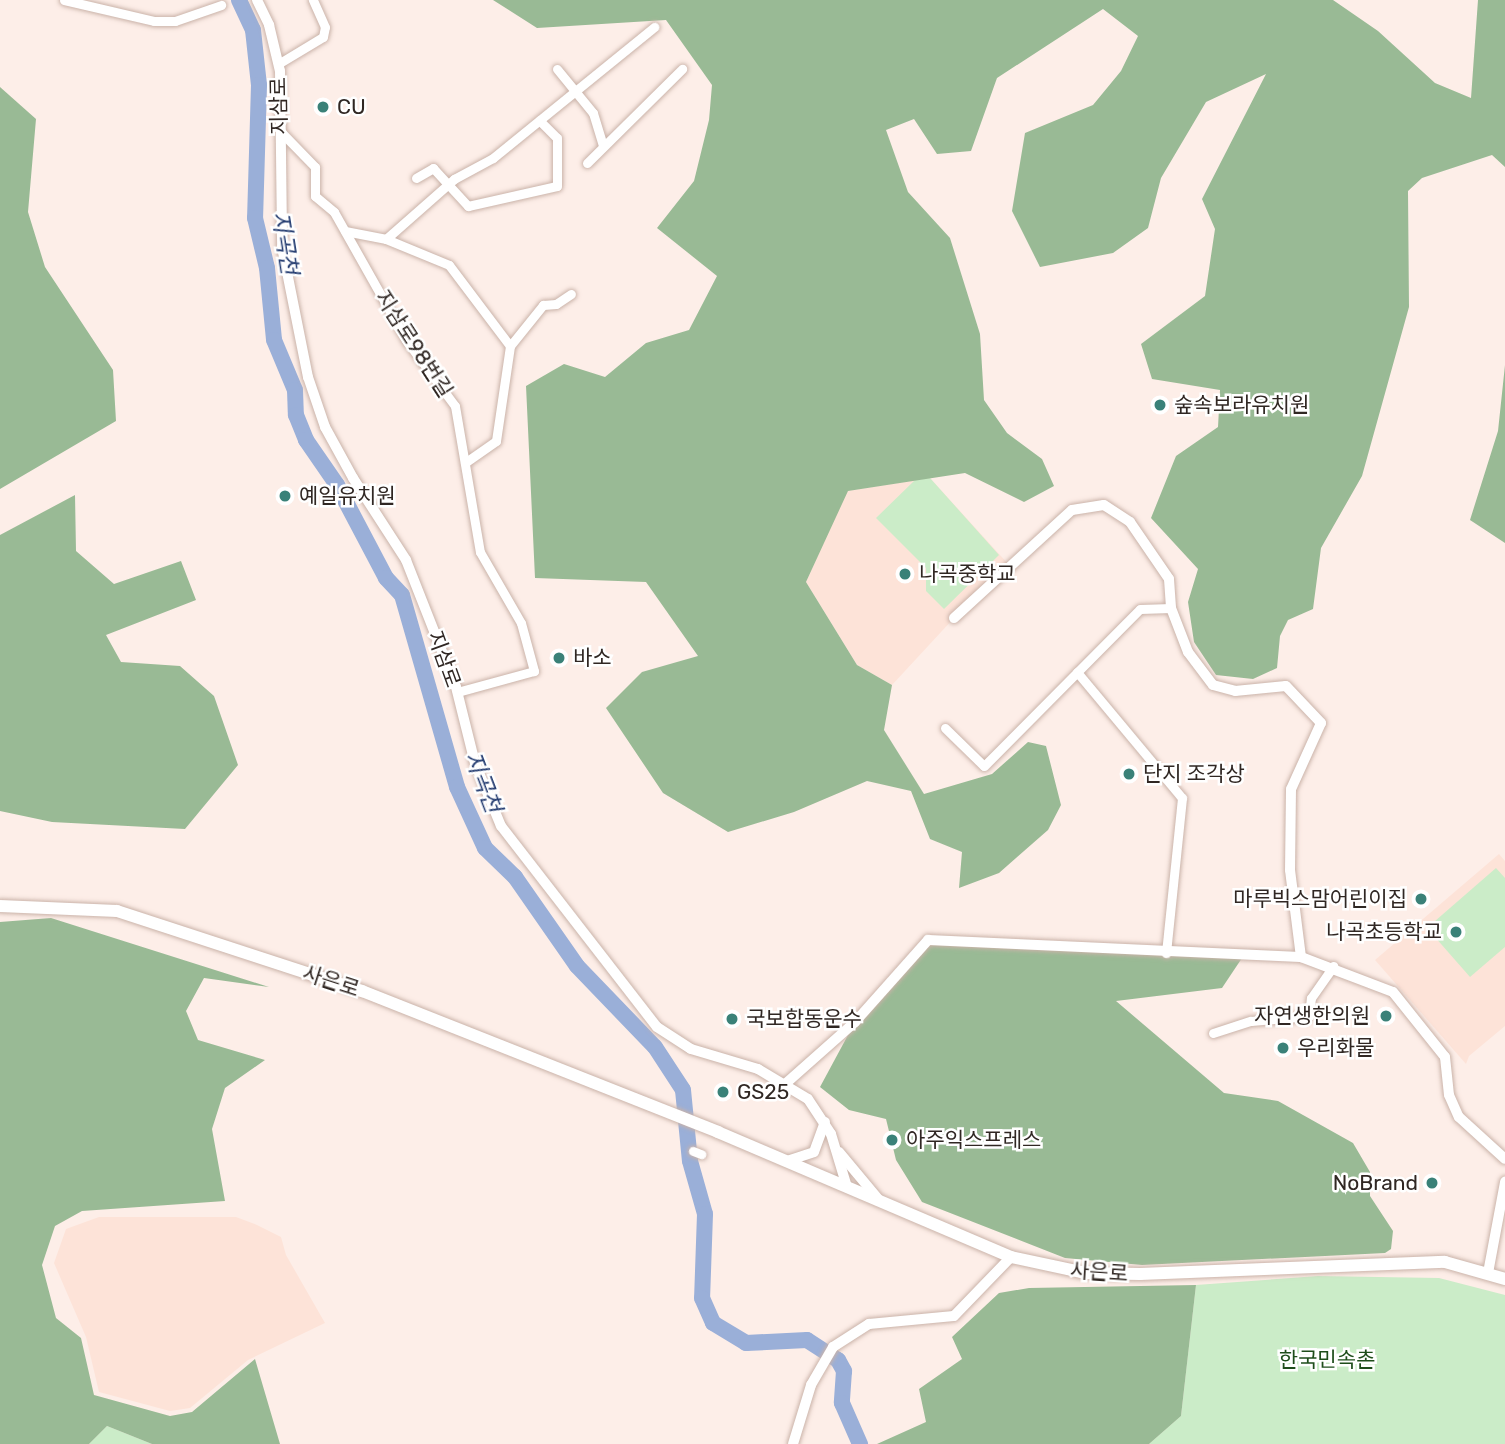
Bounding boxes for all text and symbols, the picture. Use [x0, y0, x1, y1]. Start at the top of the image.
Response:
street label: 지삼로 [266, 77, 292, 135]
place label: CU [337, 94, 366, 120]
marker: CU [315, 99, 331, 115]
water label: 지곡천 [266, 209, 304, 277]
street label: 지삼로98번길 [370, 286, 458, 402]
place label: 숲속보라유치원 [1174, 392, 1309, 418]
marker: 숲속보라유치원 [1152, 397, 1168, 413]
place label: 예일유치원 [299, 483, 396, 509]
marker: 예일유치원 [277, 488, 293, 504]
place label: 나곡중학교 [919, 561, 1016, 587]
marker: 나곡중학교 [897, 566, 913, 582]
street label: 지삼로 [422, 627, 466, 691]
place label: 바소 [573, 645, 612, 671]
marker: 바소 [551, 650, 567, 666]
water label: 지곡천 [459, 747, 507, 817]
place label: 단지 조각상 [1143, 761, 1245, 787]
marker: 단지 조각상 [1121, 766, 1137, 782]
place label: 마루빅스맘어린이집 [1233, 886, 1407, 912]
marker: 마루빅스맘어린이집 [1413, 891, 1429, 907]
place label: 나곡초등학교 [1326, 919, 1442, 945]
marker: 나곡초등학교 [1448, 924, 1464, 940]
street label: 사은로 [300, 960, 362, 1002]
place label: 자연생한의원 [1254, 1003, 1370, 1029]
place label: 국보합동운수 [746, 1006, 862, 1032]
marker: 자연생한의원 [1376, 1006, 1396, 1026]
marker: 국보합동운수 [724, 1011, 740, 1027]
place label: 우리화물 [1297, 1035, 1374, 1061]
marker: 우리화물 [1275, 1040, 1291, 1056]
place label: GS25 [737, 1079, 789, 1105]
marker: GS25 [715, 1084, 731, 1100]
place label: 아주익스프레스 [906, 1127, 1041, 1153]
marker: 아주익스프레스 [884, 1132, 900, 1148]
place label: NoBrand [1333, 1170, 1418, 1196]
marker: NoBrand [1424, 1175, 1440, 1191]
street label: 사은로 [1069, 1257, 1129, 1287]
park label: 한국민속촌 [1279, 1347, 1375, 1373]

